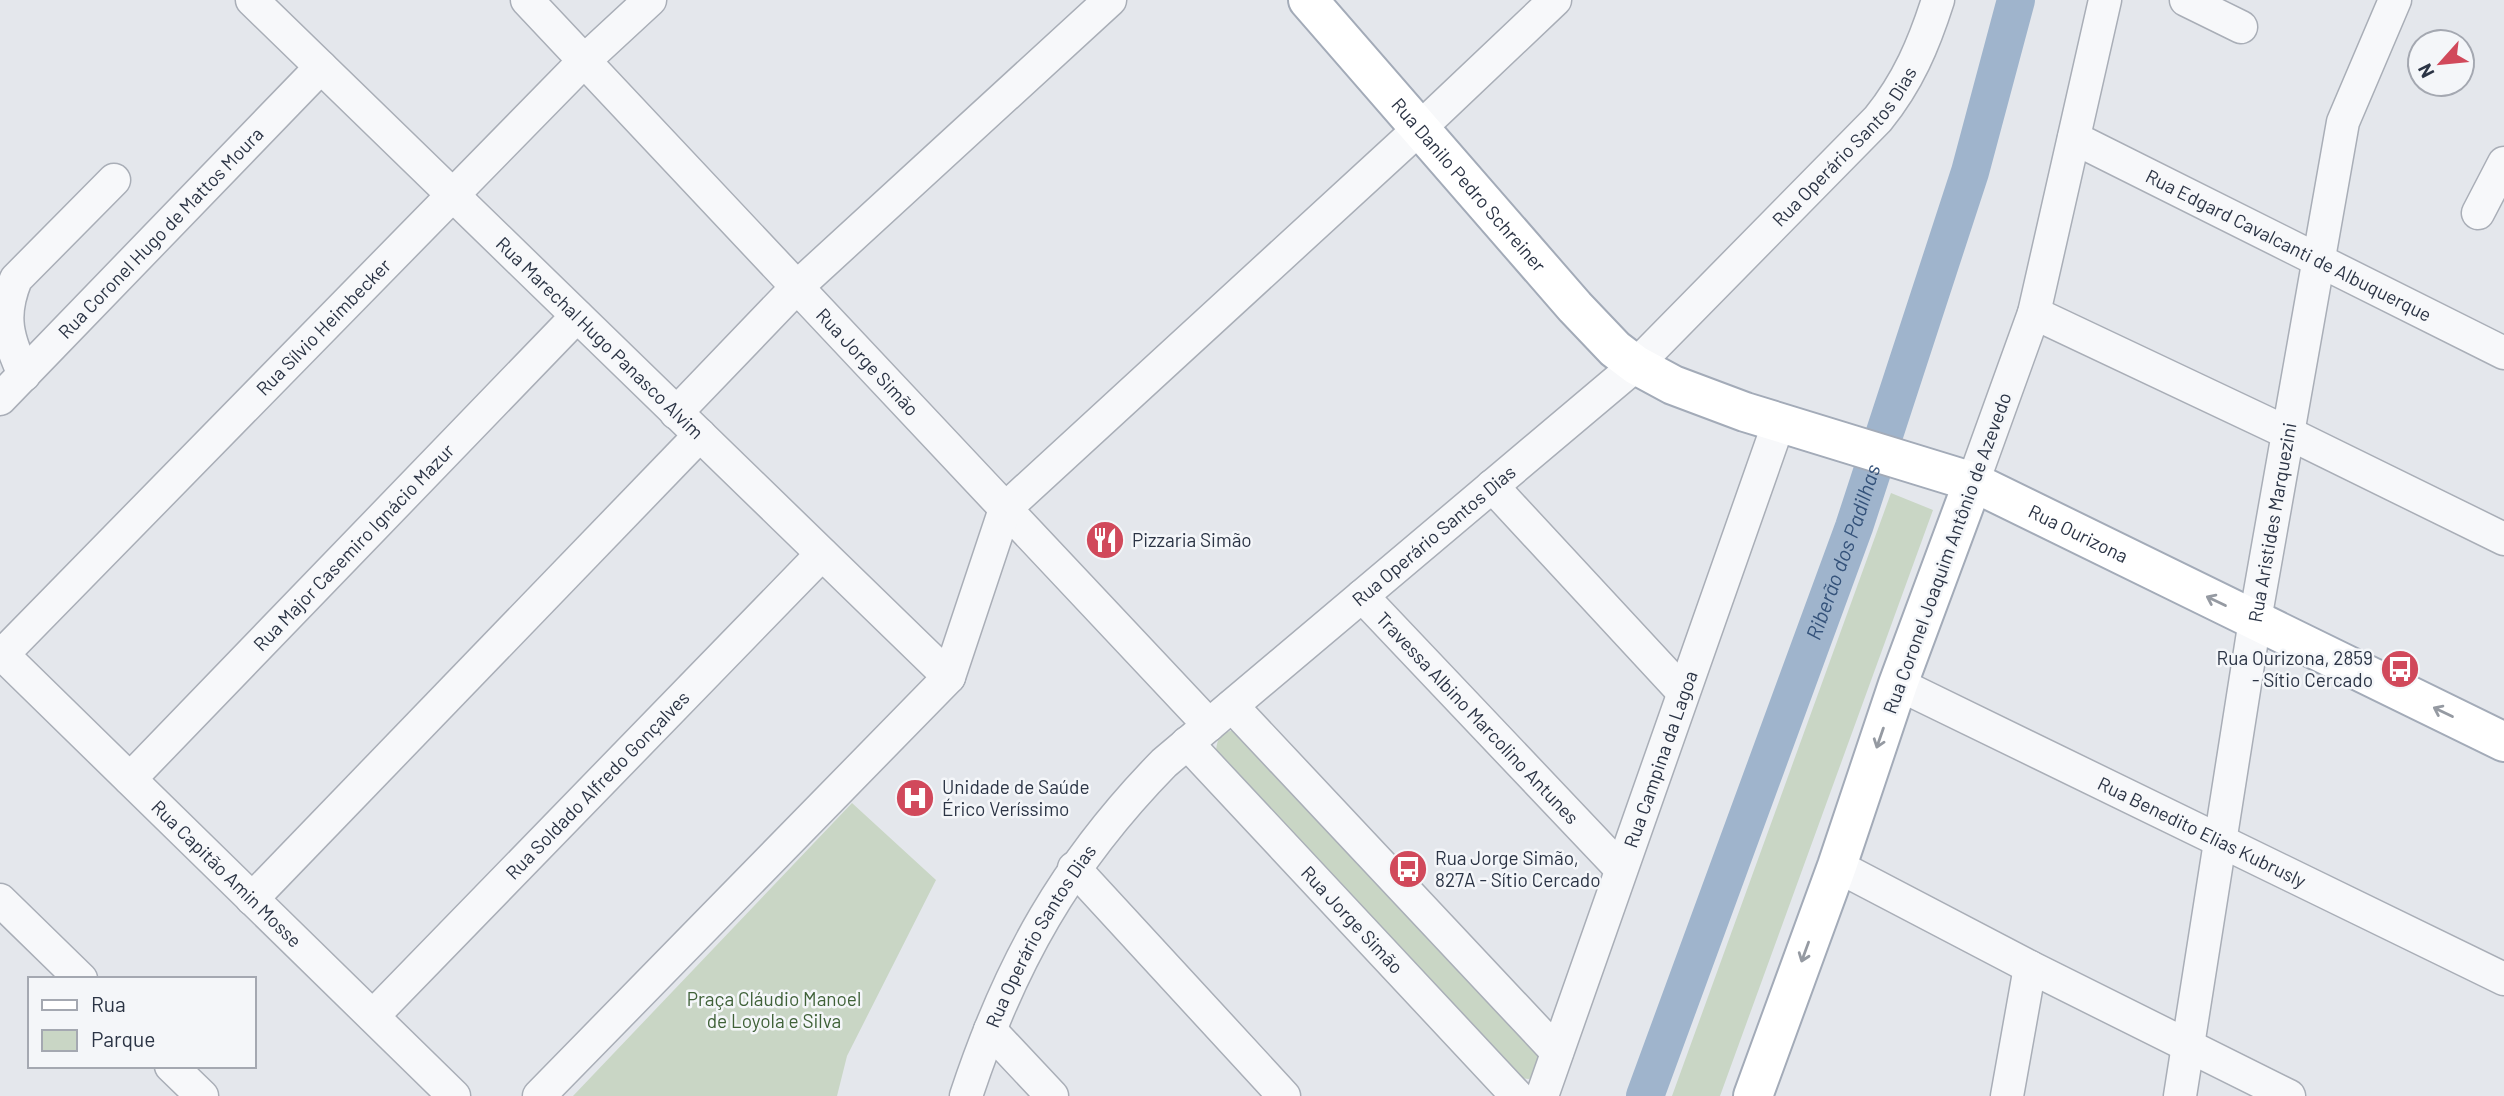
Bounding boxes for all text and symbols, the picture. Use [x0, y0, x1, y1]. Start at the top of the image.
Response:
north arrow [2406, 28, 2476, 98]
text: N [2412, 60, 2439, 82]
street label: Rua Operário Santos Dias [1767, 63, 1921, 231]
street label: Rua Danilo Pedro Schreiner [1387, 93, 1551, 276]
street label: Rua Coronel Hugo de Mattos Moura [53, 122, 268, 343]
street label: Rua Edgard Cavalcanti de Albuquerque [2142, 164, 2436, 326]
street label: Rua Marechal Hugo Panasco Alvim [492, 232, 709, 443]
street label: Rua Sílvio Heimbecker [251, 253, 395, 400]
street label: Rua Jorge Simão [812, 303, 924, 420]
street label: Rua Coronel Joaquim Antônio de Azevedo [1878, 389, 2016, 717]
street label: Rua Aristides Marquezini [2243, 421, 2301, 624]
street label: Rua Major Casemiro Ignácio Mazur [248, 439, 459, 655]
street label: Rua Operário Santos Dias [1347, 460, 1520, 611]
water label: Riberão dos Padilhas [1800, 461, 1885, 643]
street label: Rua Ourizona [2025, 499, 2132, 567]
restaurant icon: Pizzaria Simão [1084, 519, 1126, 561]
place label: Pizzaria Simão [1132, 528, 1252, 551]
one-way arrow [2206, 594, 2227, 608]
street label: Travessa Albino Marcolino Antunes [1372, 607, 1584, 828]
place label: Rua Ourizona, 2859 - Sítio Cercado [2217, 646, 2373, 691]
bus stop icon: Rua Ourizona, 2859 - Sítio Cercado [2379, 648, 2421, 690]
street label: Rua Campina da Lagoa [1618, 667, 1702, 851]
street label: Rua Soldado Alfredo Gonçalves [500, 686, 694, 884]
one-way arrow [2433, 705, 2454, 718]
one-way arrow [1873, 726, 1885, 748]
street label: Rua Benedito Elias Kubrusly [2094, 771, 2310, 892]
place label: Unidade de Saúde Érico Veríssimo [942, 775, 1090, 820]
hospital icon: Unidade de Saúde Érico Veríssimo [894, 777, 936, 819]
street label: Rua Capitão Amin Mosse [147, 795, 307, 952]
street label: Rua Operário Santos Dias [980, 840, 1100, 1031]
place label: Rua Jorge Simão, 827A - Sítio Cercado [1435, 846, 1601, 891]
bus stop icon: Rua Jorge Simão, 827A - Sítio Cercado [1387, 848, 1429, 890]
street label: Rua Jorge Simão [1297, 861, 1409, 978]
one-way arrow [1798, 941, 1811, 963]
legend [28, 977, 256, 1068]
park label: Praça Cláudio Manoel de Loyola e Silva [687, 987, 861, 1032]
text: Rua [91, 991, 126, 1016]
text: Parque [91, 1026, 156, 1051]

